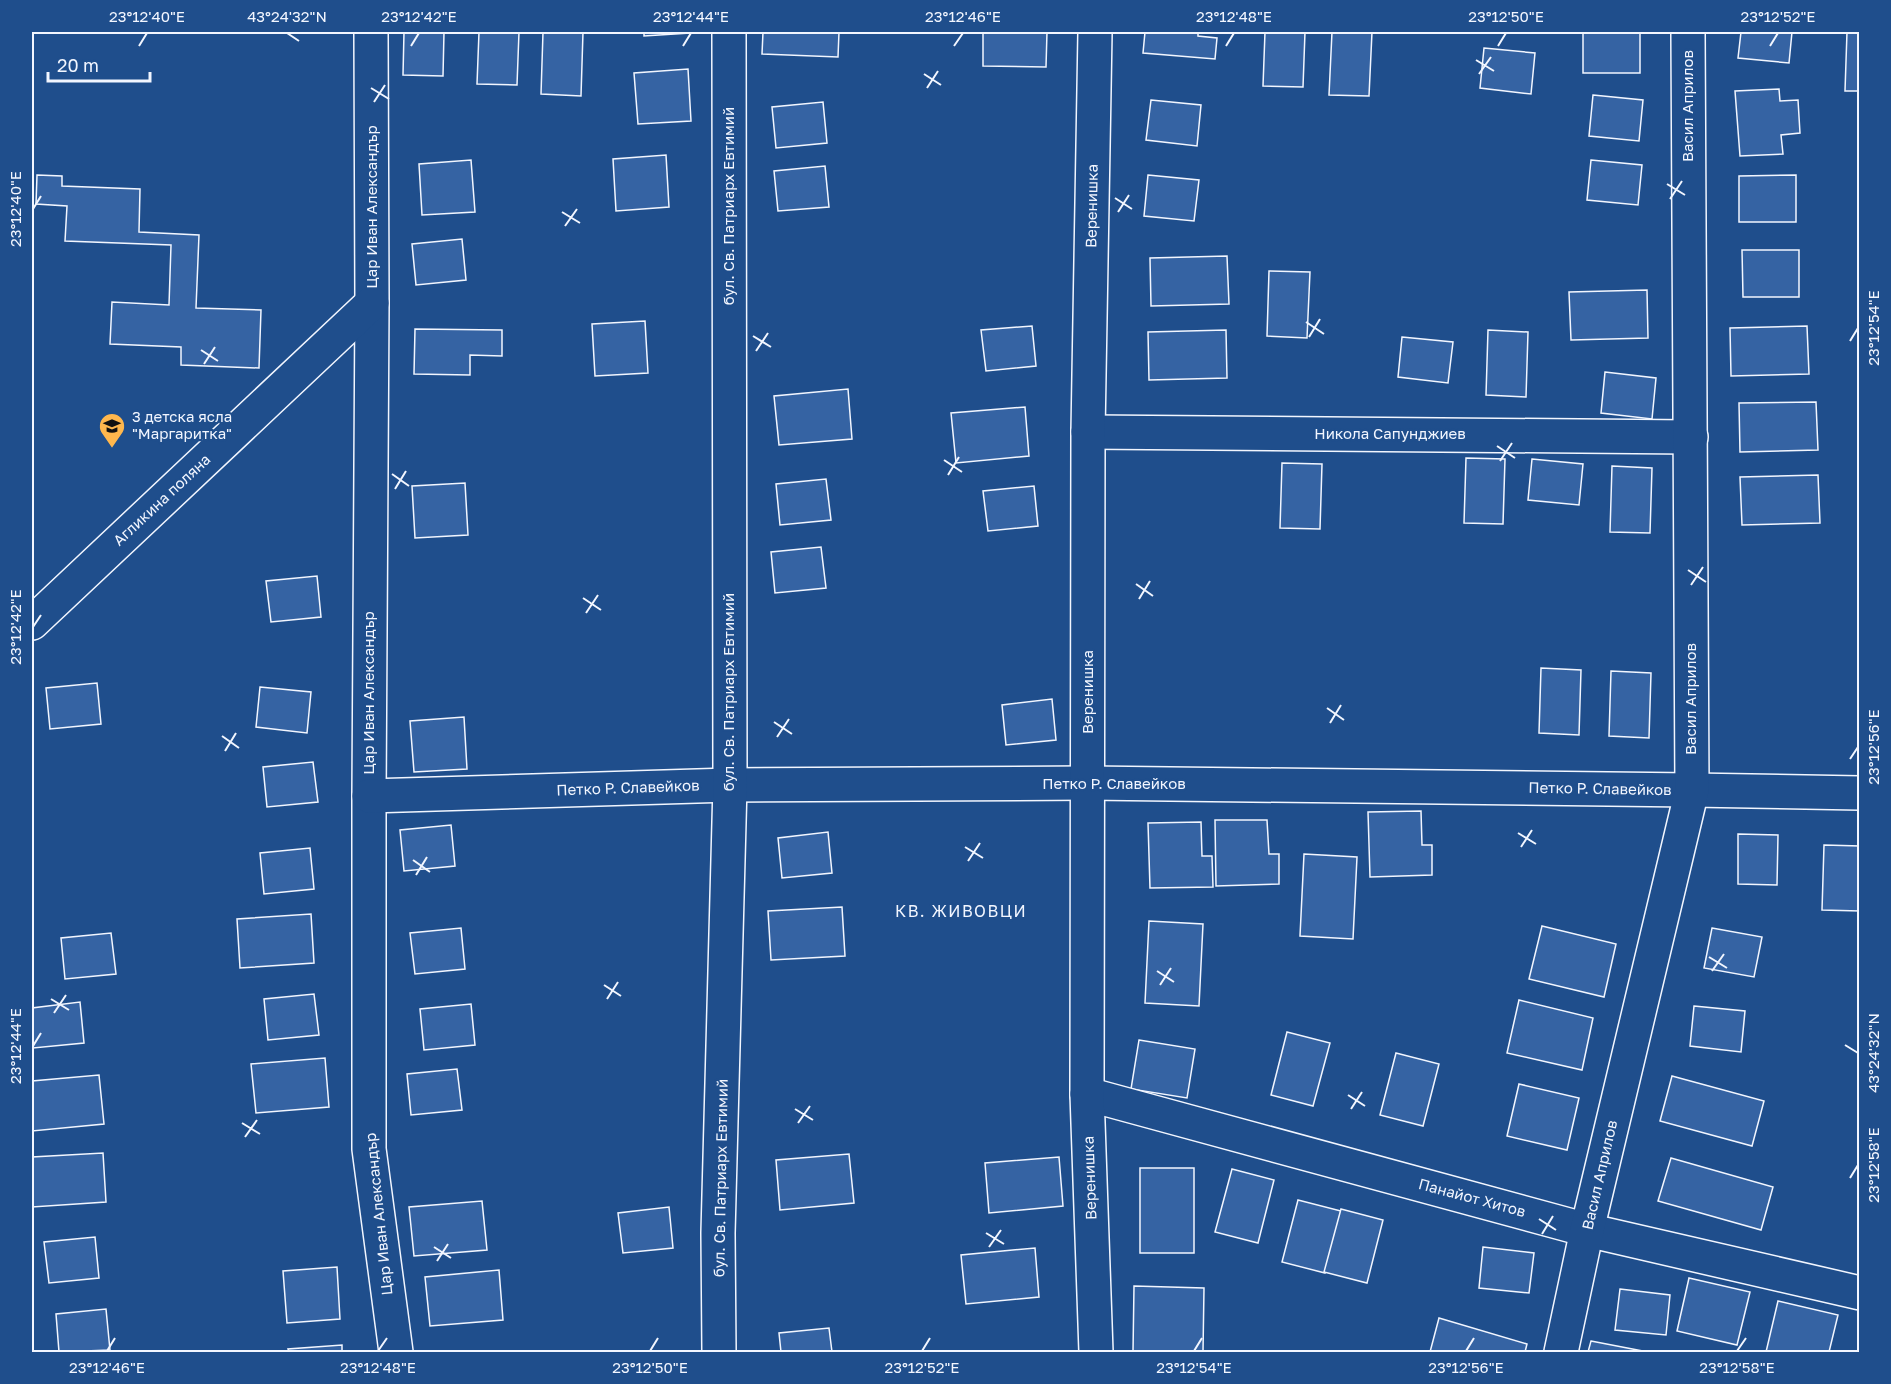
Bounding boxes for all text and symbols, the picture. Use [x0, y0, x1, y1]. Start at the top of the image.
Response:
text: 23°12'40"E [109, 7, 185, 25]
text: 43°24'32"N [247, 7, 327, 25]
text: 23°12'42"E [381, 7, 457, 25]
text: 23°12'44"E [653, 7, 729, 25]
text: 23°12'46"E [925, 7, 1001, 25]
text: 23°12'48"E [1196, 7, 1272, 25]
text: 23°12'50"E [1468, 7, 1544, 25]
text: 23°12'52"E [1740, 7, 1816, 25]
scale bar [48, 45, 150, 83]
street label: Васил Априлов [1678, 50, 1696, 162]
text: 20 m [57, 54, 99, 76]
street label: бул. Св. Патриарх Евтимий [719, 107, 737, 305]
street label: Цар Иван Александър [362, 125, 380, 289]
street label: Веренишка [1081, 164, 1101, 248]
text: 23°12'40"E [6, 171, 24, 247]
text: 23°12'54"E [1864, 290, 1882, 366]
place label: 3 детска ясла "Маргаритка" [132, 407, 232, 442]
school or university icon: 3 детска ясла "Маргаритка" [97, 411, 127, 449]
street label: Никола Сапунджиев [1314, 424, 1466, 442]
street label: Агликина поляна [109, 450, 214, 549]
text: 23°12'42"E [6, 589, 24, 665]
street label: бул. Св. Патриарх Евтимий [719, 593, 737, 791]
street label: Цар Иван Александър [359, 611, 377, 775]
street label: Васил Априлов [1681, 643, 1699, 755]
street label: Веренишка [1078, 650, 1096, 734]
text: 23°12'56"E [1864, 709, 1882, 785]
street label: Петко Р. Славейков [1042, 774, 1186, 792]
street label: Петко Р. Славейков [556, 776, 700, 798]
street label: Петко Р. Славейков [1528, 778, 1672, 798]
district label: КВ. ЖИВОВЦИ [895, 901, 1027, 921]
text: 23°12'44"E [6, 1008, 24, 1084]
text: 43°24'32"N [1864, 1013, 1882, 1093]
street label: бул. Св. Патриарх Евтимий [709, 1079, 731, 1277]
street label: Васил Априлов [1578, 1118, 1620, 1231]
text: 23°12'58"E [1864, 1127, 1882, 1203]
street label: Цар Иван Александър [361, 1132, 395, 1296]
street label: Веренишка [1079, 1136, 1099, 1220]
street label: Панайот Хитов [1417, 1174, 1528, 1220]
text: 23°12'46"E [69, 1358, 145, 1376]
text: 23°12'48"E [340, 1358, 416, 1376]
text: 23°12'50"E [612, 1358, 688, 1376]
text: 23°12'52"E [884, 1358, 960, 1376]
text: 23°12'54"E [1156, 1358, 1232, 1376]
text: 23°12'56"E [1428, 1358, 1504, 1376]
text: 23°12'58"E [1699, 1358, 1775, 1376]

